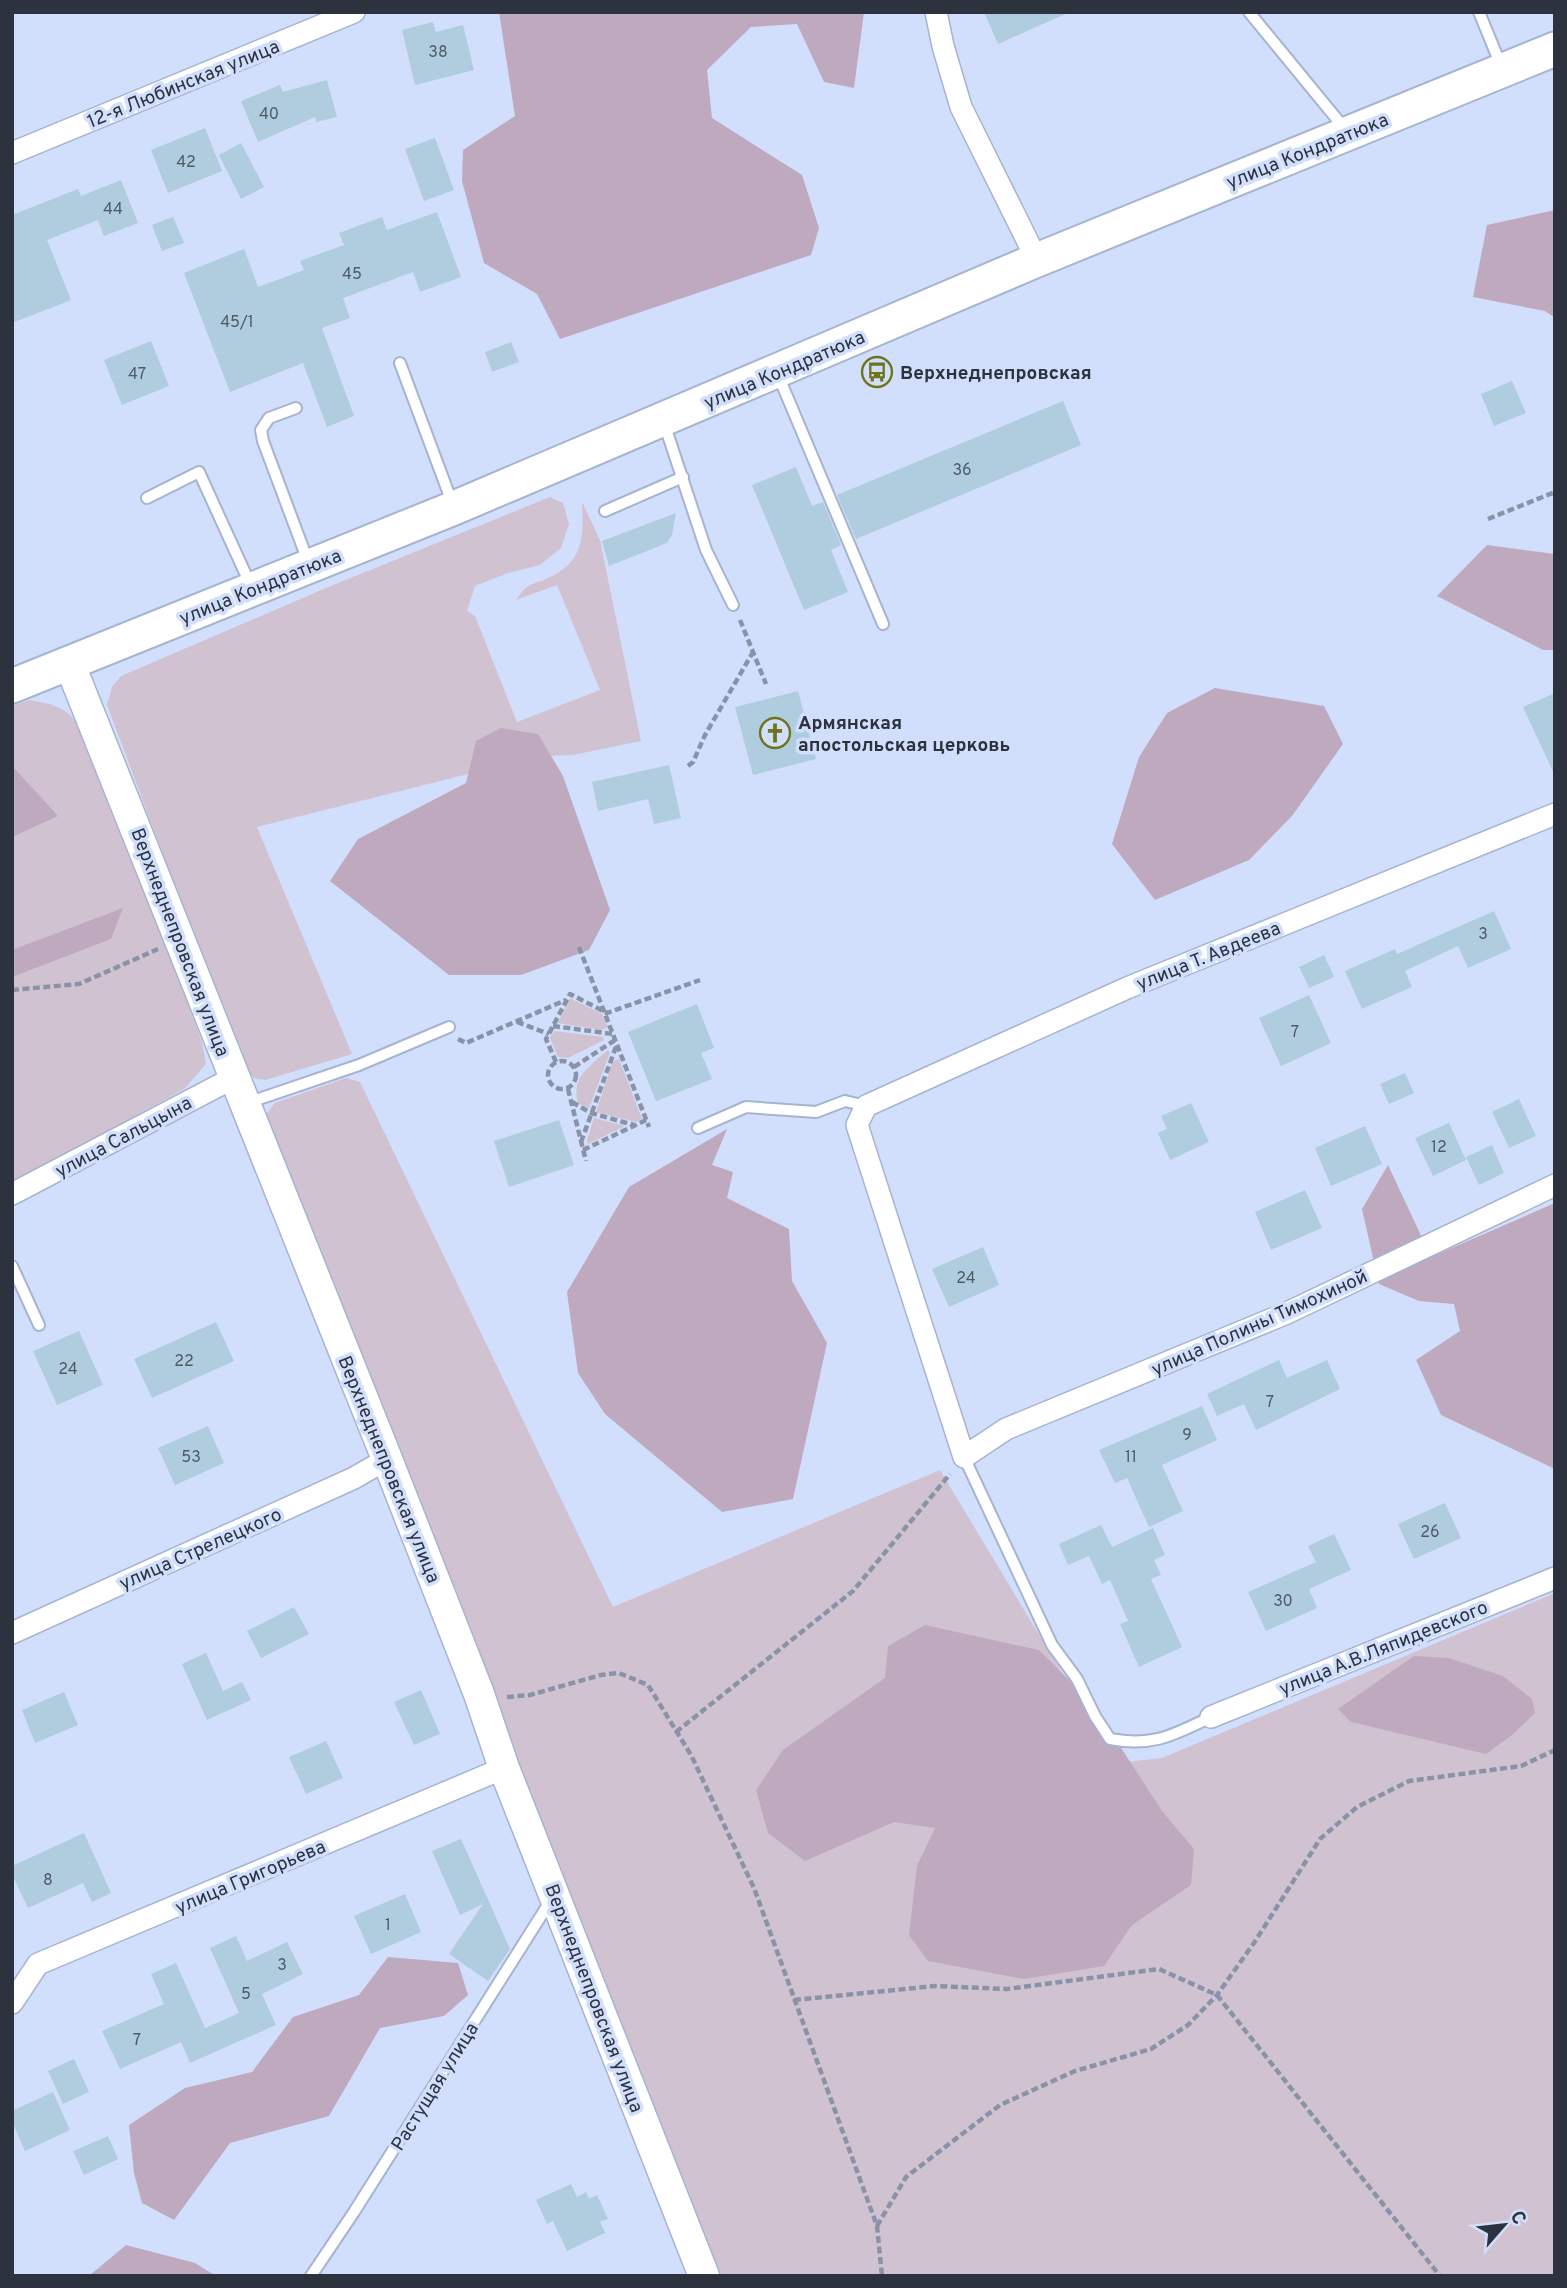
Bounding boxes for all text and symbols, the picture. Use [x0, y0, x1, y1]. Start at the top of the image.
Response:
street label: 12-я Любинская улица [84, 35, 283, 134]
house number: 38 [428, 43, 448, 63]
house number: 40 [259, 105, 279, 125]
street label: улица Кондратюка [1223, 108, 1392, 195]
house number: 42 [176, 153, 196, 173]
house number: 44 [103, 200, 123, 220]
house number: 45 [342, 265, 362, 285]
house number: 45/1 [220, 313, 254, 333]
street label: улица Кондратюка [701, 326, 869, 416]
bus stop icon: Верхнеднепровская [860, 355, 894, 389]
place label: Верхнеднепровская [900, 362, 1092, 386]
house number: 47 [128, 365, 146, 385]
house number: 36 [952, 461, 972, 481]
street label: улица Кондратюка [176, 544, 345, 631]
place label: Армянская апостольская церковь [798, 712, 1010, 758]
church icon: Армянская апостольская церковь [758, 716, 792, 750]
street label: Верхнеднепровская улица [124, 825, 234, 1060]
street label: улица Т. Авдеева [1133, 917, 1284, 997]
house number: 3 [1478, 925, 1488, 945]
house number: 7 [1291, 1023, 1299, 1043]
street label: улица Сальцына [51, 1092, 196, 1184]
house number: 12 [1431, 1138, 1447, 1158]
street label: улица Полины Тимохиной [1148, 1265, 1372, 1382]
house number: 24 [956, 1269, 976, 1289]
house number: 22 [174, 1352, 194, 1372]
street label: Верхнеднепровская улица [332, 1353, 445, 1587]
house number: 24 [58, 1360, 78, 1380]
house number: 7 [1266, 1393, 1274, 1413]
house number: 9 [1182, 1426, 1192, 1446]
house number: 53 [181, 1448, 201, 1468]
house number: 11 [1125, 1448, 1137, 1468]
street label: улица Стрелецкого [116, 1503, 286, 1596]
house number: 26 [1420, 1523, 1440, 1543]
house number: 30 [1273, 1592, 1293, 1612]
street label: улица А.В.Ляпидевского [1276, 1596, 1492, 1702]
street label: улица Григорьева [172, 1835, 330, 1920]
house number: 8 [43, 1871, 53, 1891]
street label: Верхнеднепровская улица [538, 1881, 648, 2116]
house number: 1 [385, 1916, 391, 1936]
house number: 3 [277, 1956, 287, 1976]
house number: 5 [241, 1985, 251, 2005]
street label: Растущая улица [387, 2018, 485, 2156]
house number: 7 [133, 2031, 141, 2051]
north arrow [1469, 2190, 1539, 2260]
text: С [1504, 2207, 1531, 2229]

